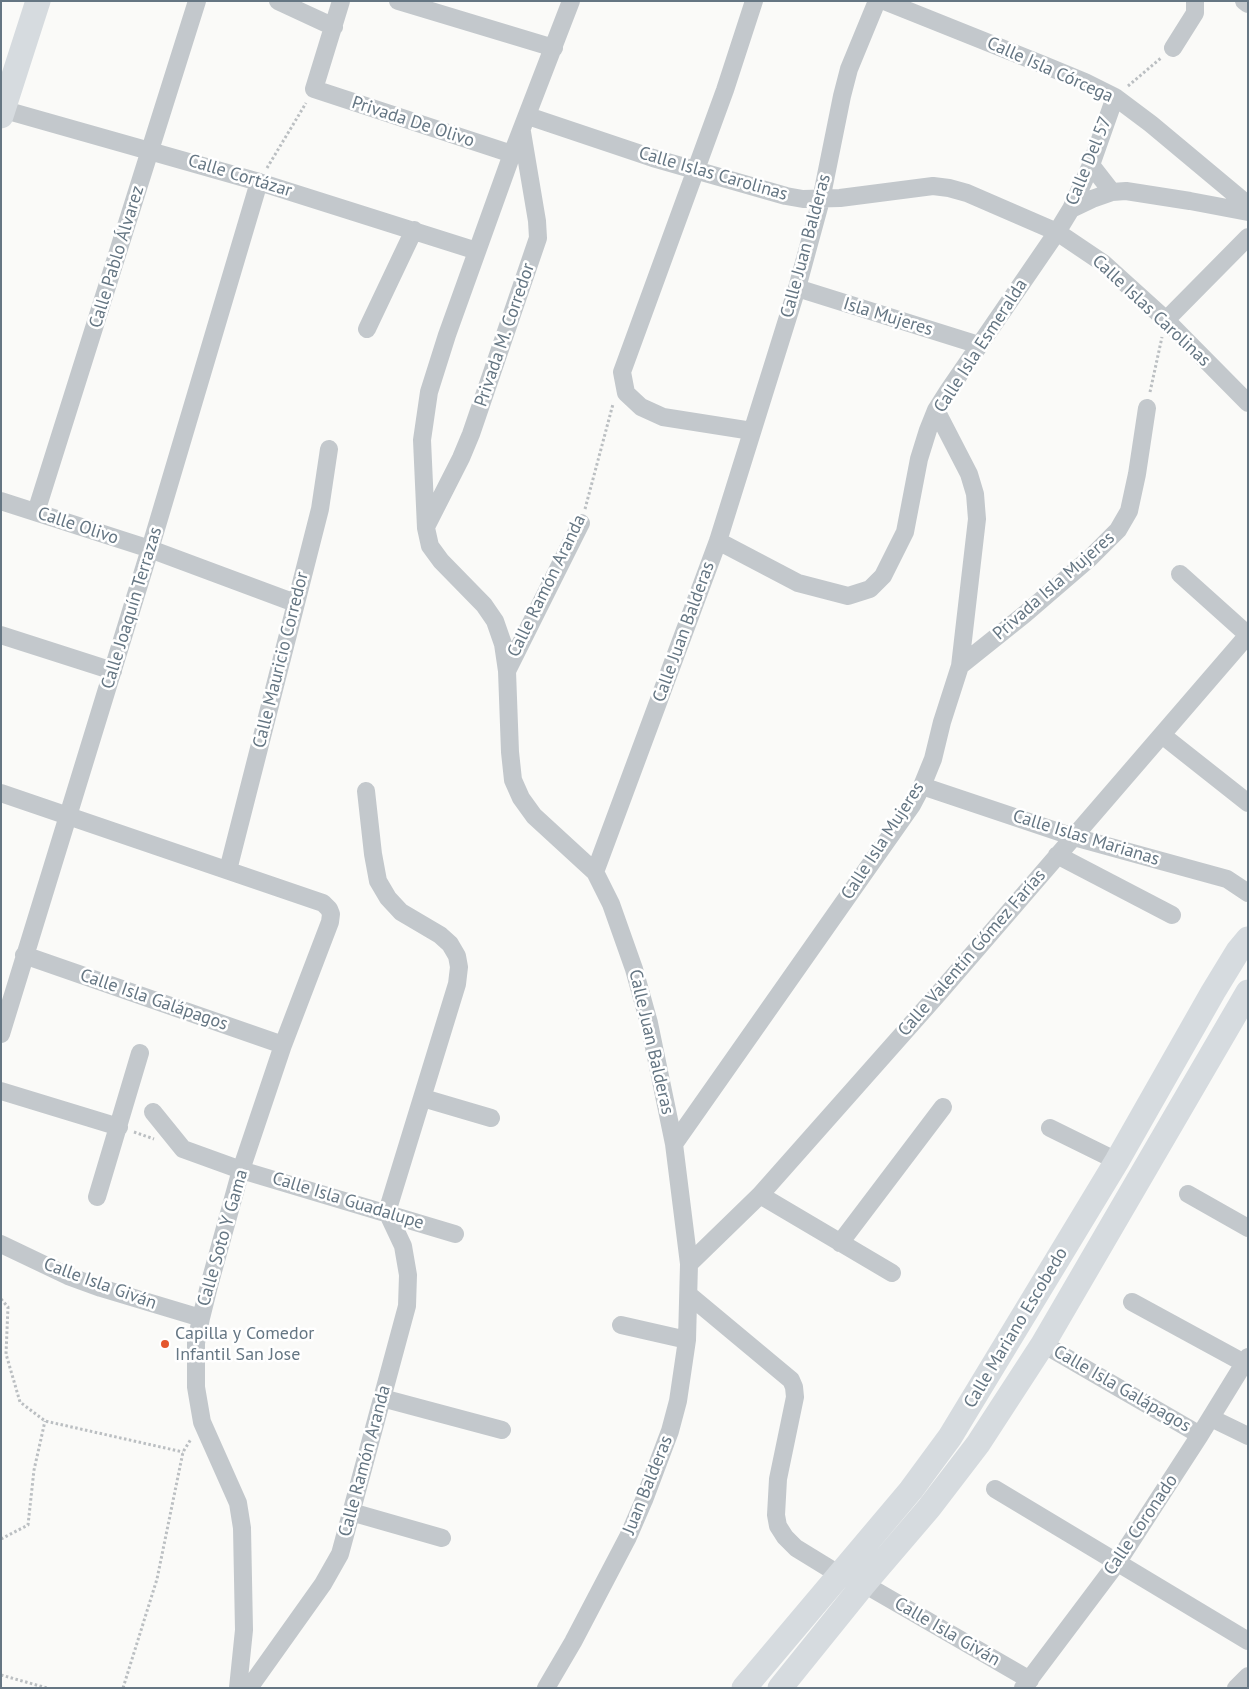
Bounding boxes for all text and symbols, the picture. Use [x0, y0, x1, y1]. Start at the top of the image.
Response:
street label: Calle Isla Córcega [984, 33, 1116, 107]
street label: Privada De Olivo [349, 92, 477, 152]
street label: Calle Del 57 [1061, 113, 1117, 209]
street label: Calle Islas Carolinas [636, 142, 790, 206]
street label: Calle Cortázar [185, 150, 295, 202]
street label: Calle Juan Balderas [776, 172, 836, 320]
street label: Calle Pablo Álvarez [85, 183, 149, 331]
street label: Calle Islas Carolinas [1087, 251, 1215, 371]
street label: Privada M. Corredor [470, 260, 540, 410]
street label: Calle Isla Esmeralda [930, 275, 1032, 417]
street label: Isla Mujeres [841, 293, 935, 341]
street label: Calle Olivo [35, 503, 121, 549]
street label: Calle Ramón Aranda [503, 511, 591, 661]
street label: Calle Joaquín Terrazas [97, 524, 167, 692]
street label: Privada Isla Mujeres [989, 527, 1119, 645]
street label: Calle Juan Balderas [649, 559, 719, 705]
street label: Calle Mauricio Corredor [249, 570, 313, 750]
street label: Calle Isla Mujeres [837, 778, 929, 904]
street label: Calle Islas Marianas [1010, 805, 1162, 871]
street label: Calle Valentín Gómez Farías [894, 865, 1050, 1041]
street label: Calle Isla Galápagos [77, 965, 231, 1035]
street label: Calle Juan Balderas [624, 967, 678, 1117]
street label: Calle Soto Y Gama [193, 1167, 253, 1309]
street label: Calle Isla Guadalupe [270, 1168, 426, 1234]
street label: Calle Mariano Escobedo [959, 1244, 1073, 1412]
street label: Calle Isla Giván [41, 1254, 159, 1314]
place label: Capilla y Comedor Infantil San Jose [175, 1323, 314, 1366]
marker: Capilla y Comedor Infantil San Jose [159, 1338, 171, 1350]
street label: Calle Isla Galápagos [1050, 1341, 1194, 1437]
street label: Calle Ramón Aranda [334, 1383, 396, 1539]
street label: Juan Balderas [618, 1432, 678, 1538]
street label: Calle Coronado [1099, 1471, 1183, 1579]
street label: Calle Isla Giván [890, 1593, 1004, 1671]

